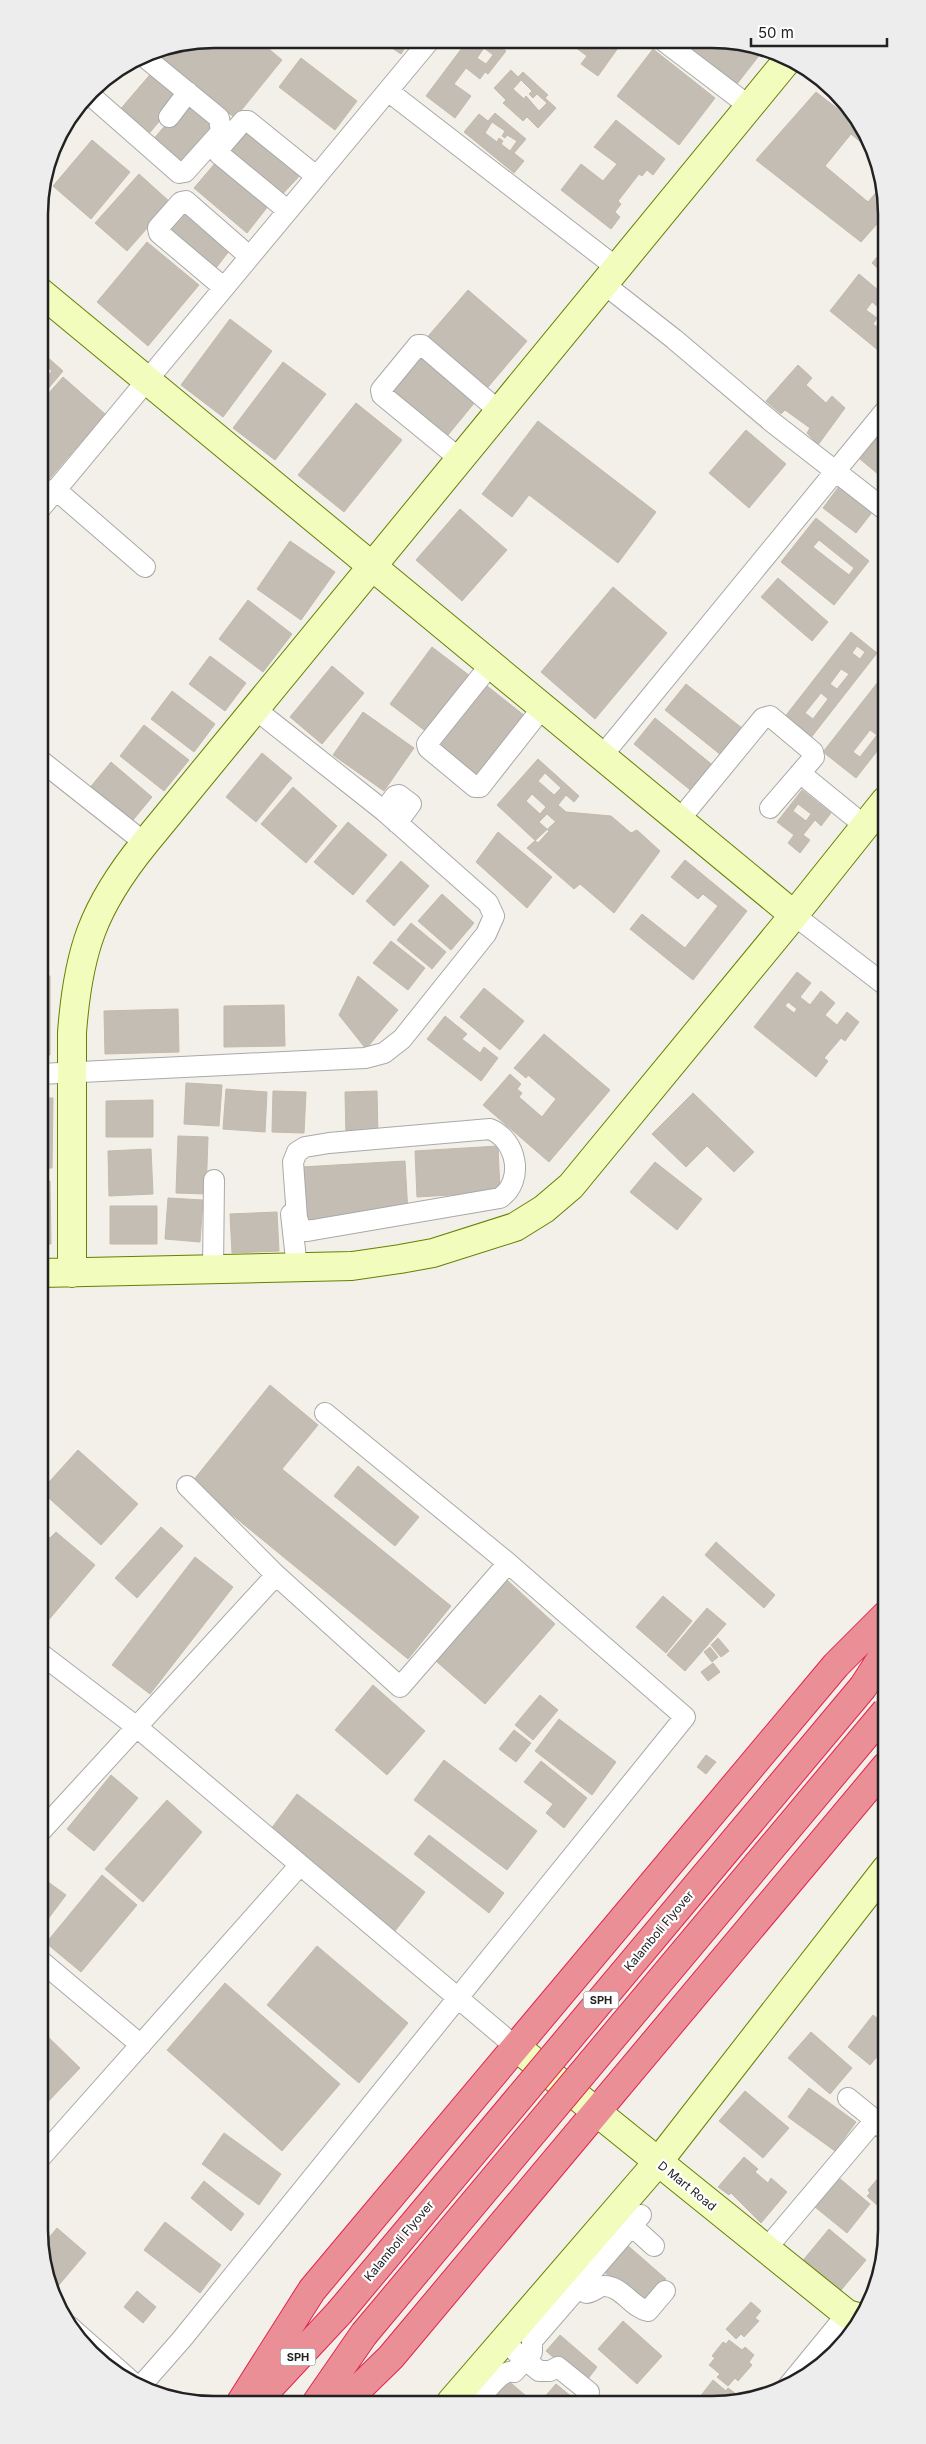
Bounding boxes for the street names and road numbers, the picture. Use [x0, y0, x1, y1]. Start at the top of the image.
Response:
street label: Kalamboli Flyover [621, 1887, 697, 1974]
road number: SPH [584, 1992, 618, 2008]
street label: D Mart Road [655, 2158, 719, 2214]
street label: Kalamboli Flyover [361, 2197, 437, 2284]
road number: SPH [280, 2348, 316, 2366]

